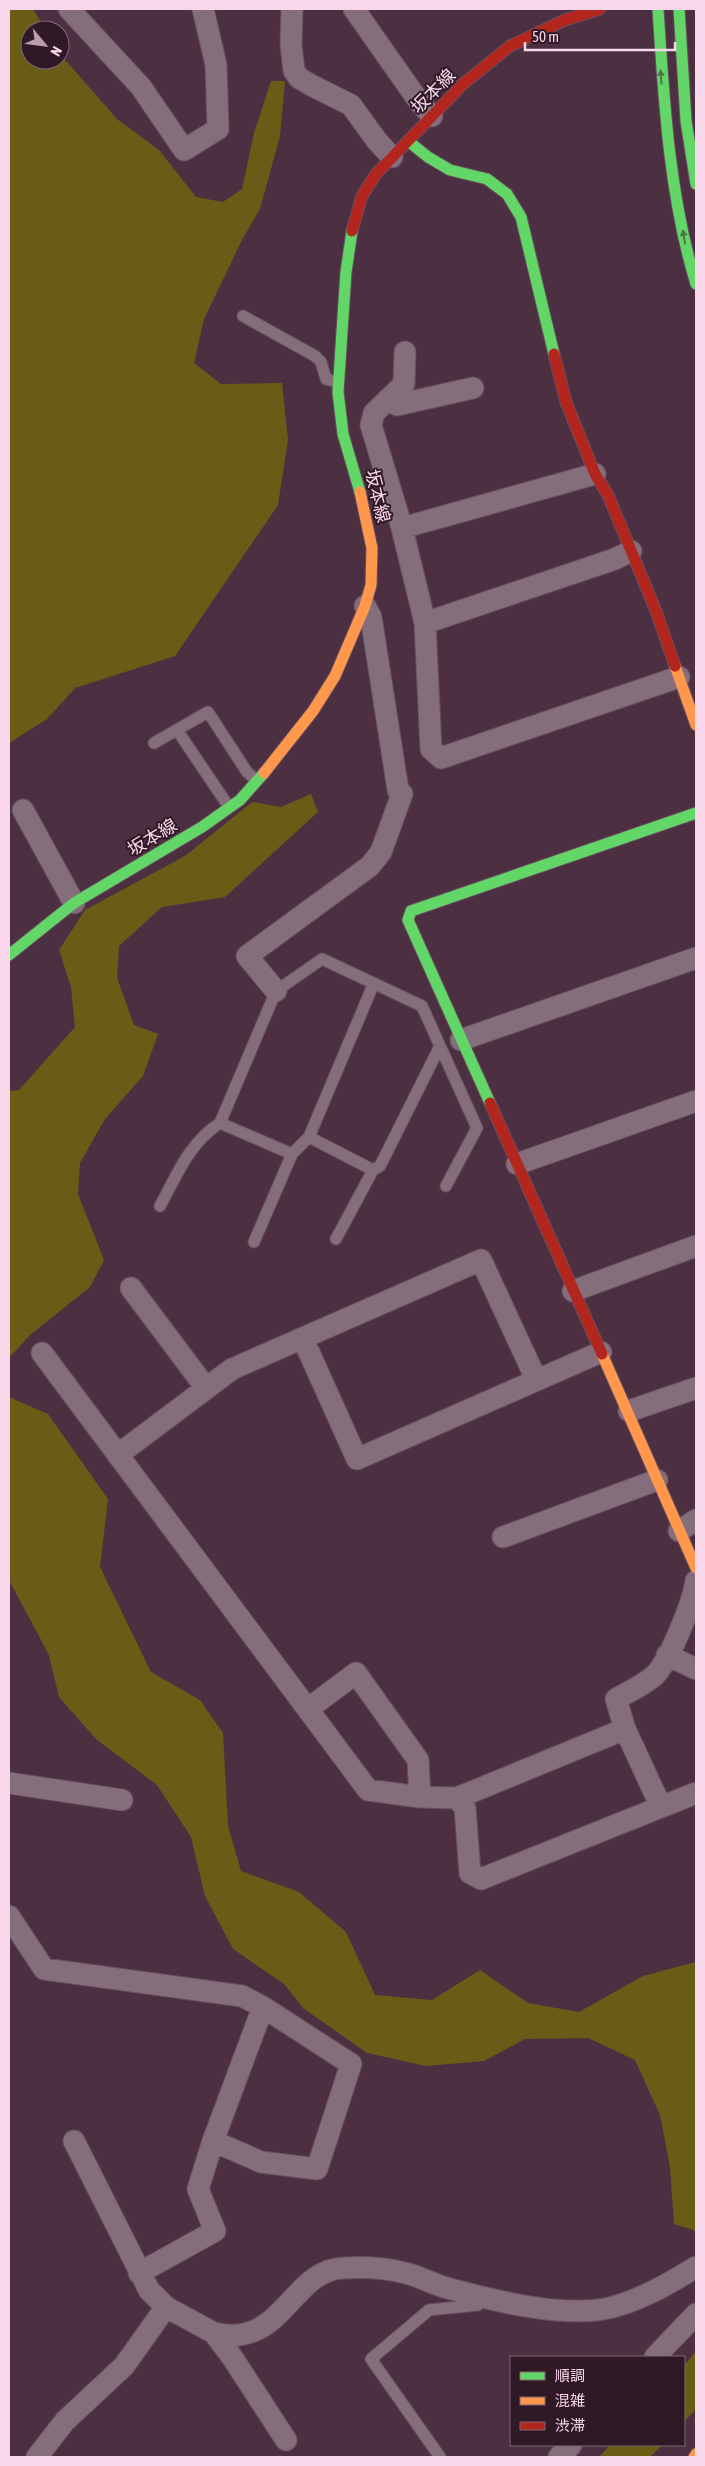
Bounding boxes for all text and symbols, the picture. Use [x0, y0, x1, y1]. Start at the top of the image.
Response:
north arrow [20, 20, 70, 70]
scale bar [525, 20, 675, 52]
text: 50 m [532, 28, 559, 45]
text: N [47, 44, 65, 59]
street label: 坂本線 [406, 64, 460, 118]
one-way arrow [657, 68, 665, 84]
one-way arrow [679, 229, 687, 245]
street label: 坂本線 [361, 467, 395, 525]
street label: 坂本線 [123, 814, 181, 860]
legend [510, 2356, 685, 2446]
text: 順調 [555, 2367, 585, 2384]
text: 混雑 [555, 2392, 585, 2409]
text: 渋滞 [555, 2417, 585, 2434]

